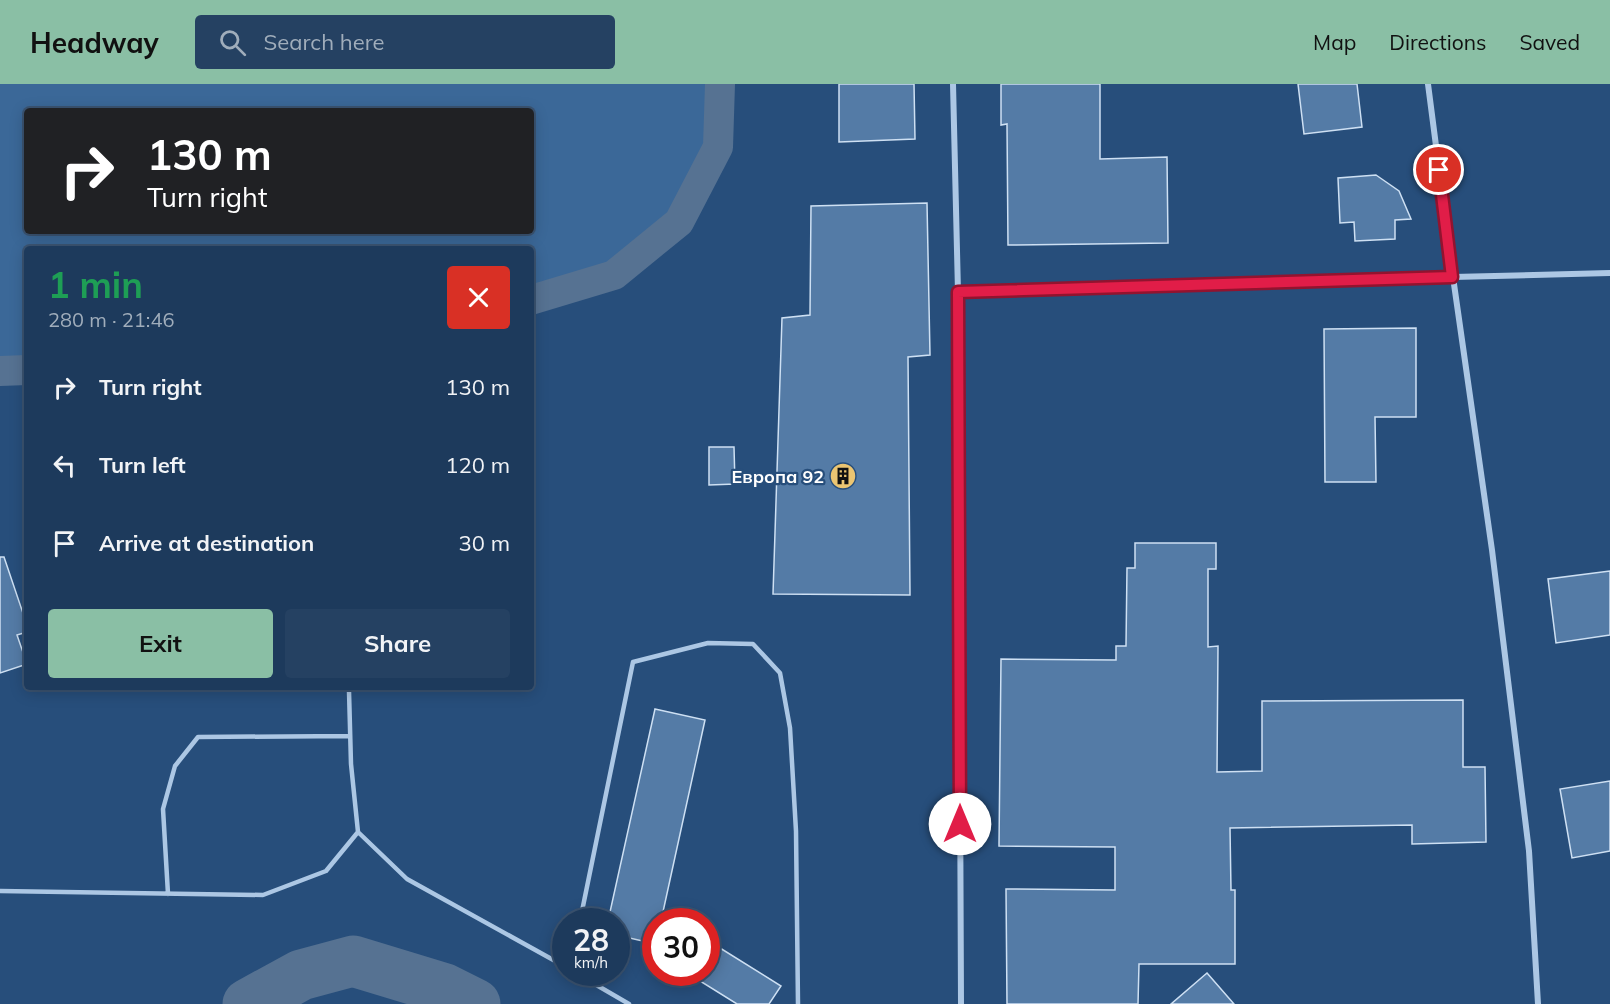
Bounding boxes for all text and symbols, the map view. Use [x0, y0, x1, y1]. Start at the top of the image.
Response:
search box [195, 15, 615, 69]
text: Headway [30, 25, 159, 60]
icon: search [216, 26, 249, 59]
text: Search here [264, 28, 385, 56]
text: Map [1313, 29, 1356, 55]
text: Directions [1389, 29, 1486, 55]
text: Saved [1519, 29, 1580, 55]
text: 130 m [147, 128, 272, 181]
icon: right [48, 132, 126, 210]
pin [1413, 144, 1464, 195]
icon: arrive [1422, 153, 1455, 186]
text: Turn right [147, 180, 267, 214]
text: 1 min [48, 262, 143, 307]
button: close [447, 266, 510, 329]
text: 280 m · 21:46 [48, 307, 174, 332]
icon: right [48, 371, 81, 404]
text: Turn right [99, 373, 202, 401]
text: 130 m [445, 373, 510, 401]
icon: left [48, 449, 81, 482]
text: Turn left [99, 451, 186, 479]
text: 120 m [445, 451, 510, 479]
building icon: Европа 92 [828, 461, 858, 491]
place label: Европа 92 [732, 465, 824, 488]
icon: arrive [48, 527, 81, 560]
text: Arrive at destination [99, 529, 314, 557]
text: 30 m [459, 529, 510, 557]
button: Exit [48, 609, 273, 678]
button: Share [285, 609, 510, 678]
position arrow [928, 792, 992, 856]
speed limit sign: 30 [642, 908, 720, 986]
text: 28 [573, 921, 609, 959]
text: km/h [574, 953, 608, 972]

